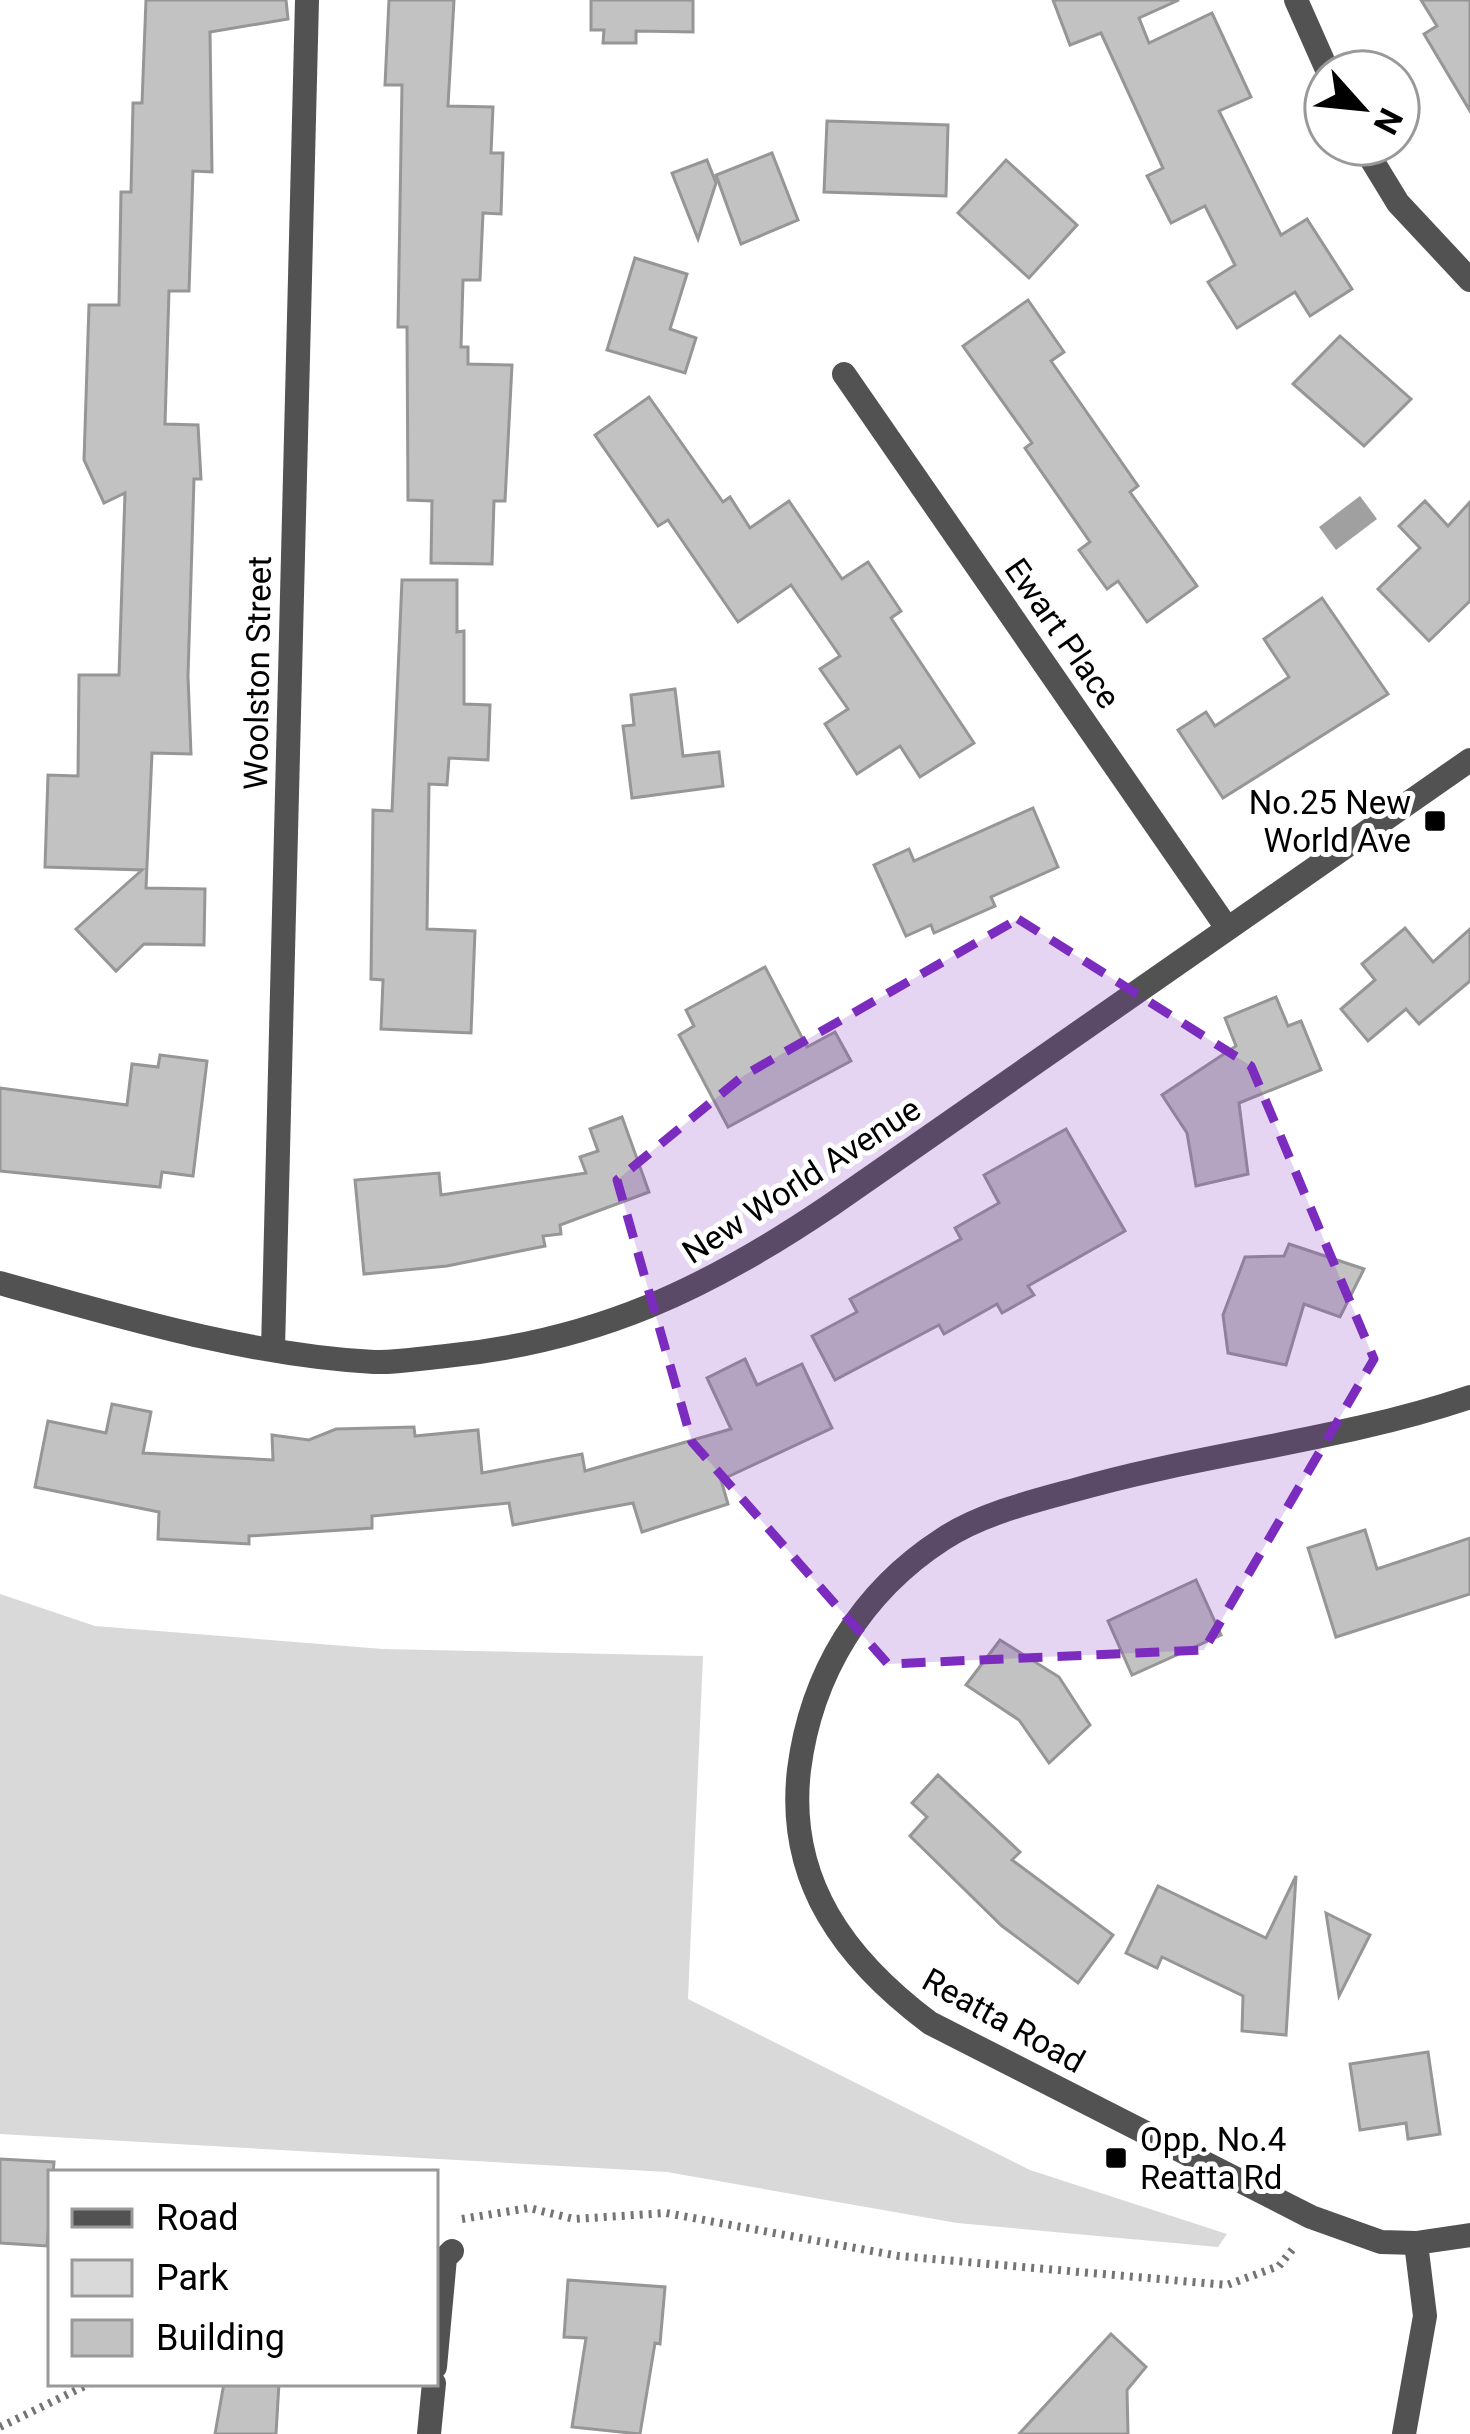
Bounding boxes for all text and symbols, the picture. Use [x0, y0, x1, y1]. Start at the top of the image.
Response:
north arrow [1302, 48, 1422, 168]
text: N [1366, 102, 1411, 141]
street label: Ewart Place [997, 551, 1128, 716]
street label: Woolston Street [236, 556, 279, 790]
place label: No.25 New World Ave [1249, 783, 1411, 860]
marker: No.25 New World Ave [1422, 808, 1448, 834]
street label: New World Avenue [675, 1089, 927, 1272]
street label: Reatta Road [916, 1960, 1092, 2081]
place label: Opp. No.4 Reatta Rd [1140, 2120, 1286, 2197]
marker: Opp. No.4 Reatta Rd [1103, 2145, 1129, 2171]
legend [48, 2170, 438, 2386]
text: Road [156, 2197, 239, 2239]
text: Park [156, 2257, 229, 2299]
text: Building [156, 2317, 285, 2359]

